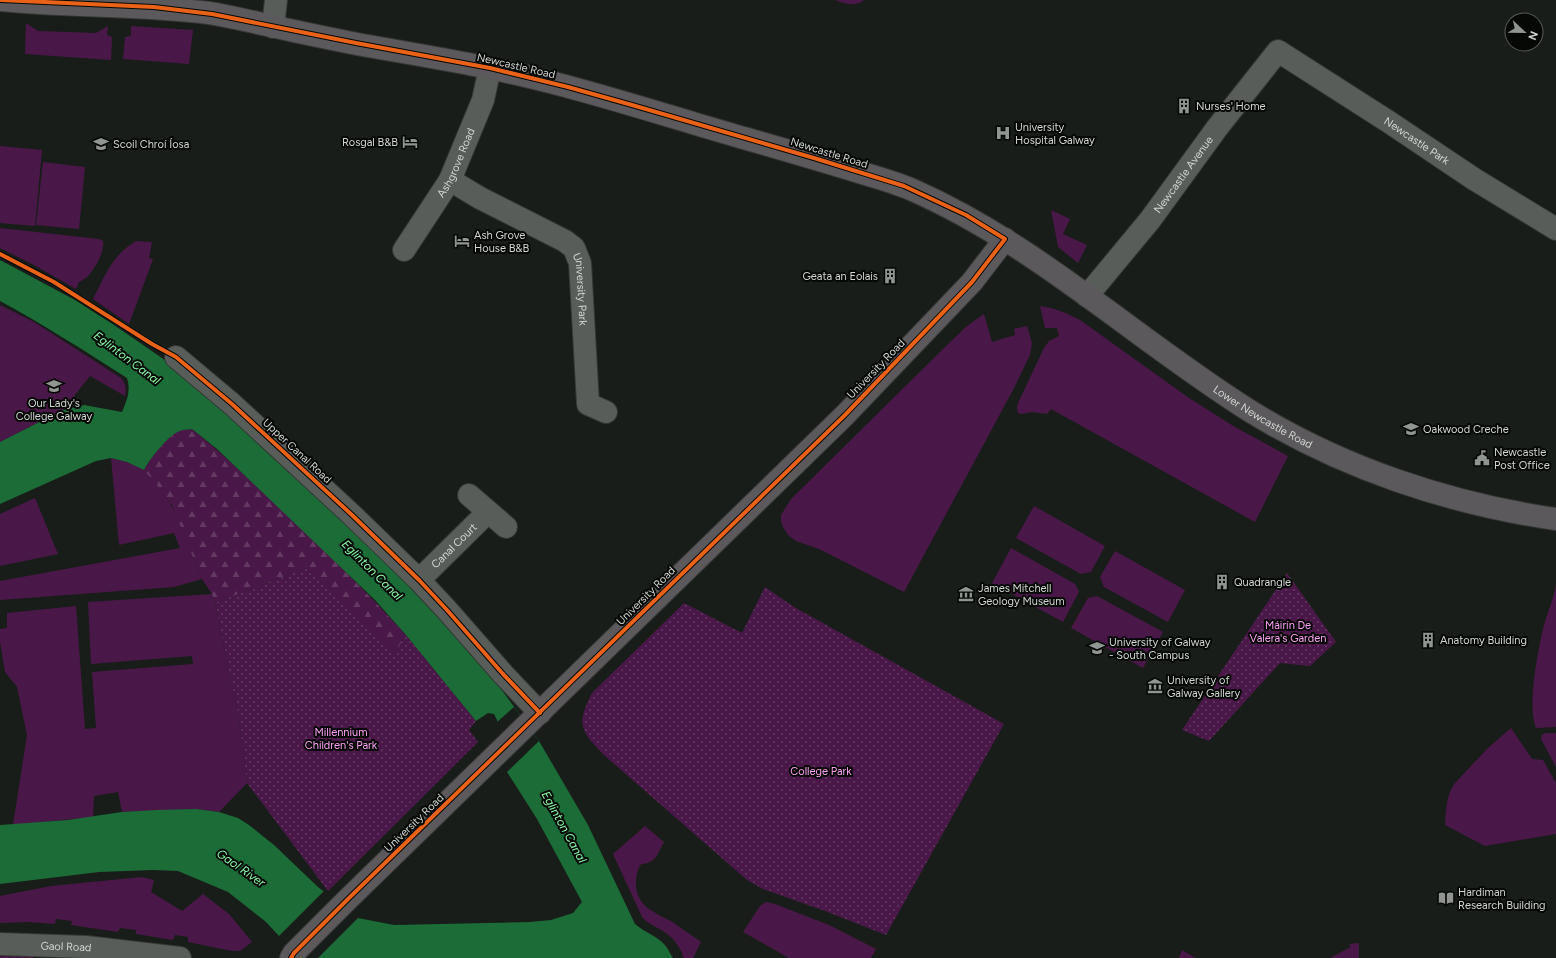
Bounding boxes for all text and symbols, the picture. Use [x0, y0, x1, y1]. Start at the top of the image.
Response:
north arrow [1504, 12, 1544, 52]
text: N [1525, 29, 1540, 42]
street label: Newcastle Road [475, 51, 557, 81]
building icon: Nurses' Home [1175, 97, 1193, 115]
place label: Nurses' Home [1196, 100, 1266, 113]
street label: Newcastle Park [1382, 114, 1452, 168]
place label: University Hospital Galway [1015, 121, 1095, 147]
hospital icon: University Hospital Galway [994, 124, 1012, 142]
street label: Ashgrove Road [434, 126, 477, 200]
hotel icon: Rosgal B&B [401, 133, 419, 151]
street label: Newcastle Avenue [1151, 133, 1216, 216]
school or university icon: Scoil Chroí Íosa [92, 135, 110, 153]
street label: Newcastle Road [789, 135, 869, 171]
place label: Rosgal B&B [342, 136, 398, 149]
place label: Scoil Chroí Íosa [113, 138, 189, 151]
place label: Ash Grove House B&B [474, 229, 529, 255]
hotel icon: Ash Grove House B&B [453, 232, 471, 250]
street label: University Park [570, 251, 590, 327]
building icon: Geata an Eolais [881, 267, 899, 285]
place label: Geata an Eolais [803, 270, 878, 283]
water label: Eglinton Canal [91, 328, 163, 388]
street label: University Road [844, 337, 908, 401]
school or university icon: Our Lady's College Galway [45, 377, 63, 395]
street label: Lower Newcastle Road [1211, 382, 1315, 451]
place label: Our Lady's College Galway [16, 397, 92, 423]
street label: Upper Canal Road [260, 416, 334, 486]
school or university icon: Oakwood Creche [1402, 420, 1420, 438]
place label: Oakwood Creche [1423, 423, 1509, 436]
place label: Newcastle Post Office [1494, 446, 1550, 472]
public building icon: Newcastle Post Office [1473, 449, 1491, 467]
street label: Canal Court [428, 520, 479, 571]
water label: Eglinton Canal [339, 537, 405, 603]
street label: University Road [614, 564, 678, 628]
building icon: Quadrangle [1213, 573, 1231, 591]
place label: Quadrangle [1234, 576, 1291, 589]
place label: James Mitchell Geology Museum [978, 582, 1065, 608]
museum icon: James Mitchell Geology Museum [957, 585, 975, 603]
park label: Máirín De Valera's Garden [1250, 619, 1326, 645]
building icon: Anatomy Building [1419, 631, 1437, 649]
place label: Anatomy Building [1440, 634, 1527, 647]
place label: University of Galway - South Campus [1109, 636, 1211, 662]
school or university icon: University of Galway - South Campus [1088, 639, 1106, 657]
place label: University of Galway Gallery [1167, 674, 1240, 700]
museum icon: University of Galway Gallery [1146, 677, 1164, 695]
park label: Millennium Children's Park [305, 726, 378, 752]
park label: College Park [790, 765, 852, 778]
water label: Eglinton Canal [539, 789, 590, 866]
street label: University Road [382, 791, 446, 855]
water label: Gaol River [214, 846, 269, 890]
place label: Hardiman Research Building [1458, 886, 1546, 912]
library icon: Hardiman Research Building [1437, 889, 1455, 907]
street label: Gaol Road [40, 939, 92, 954]

